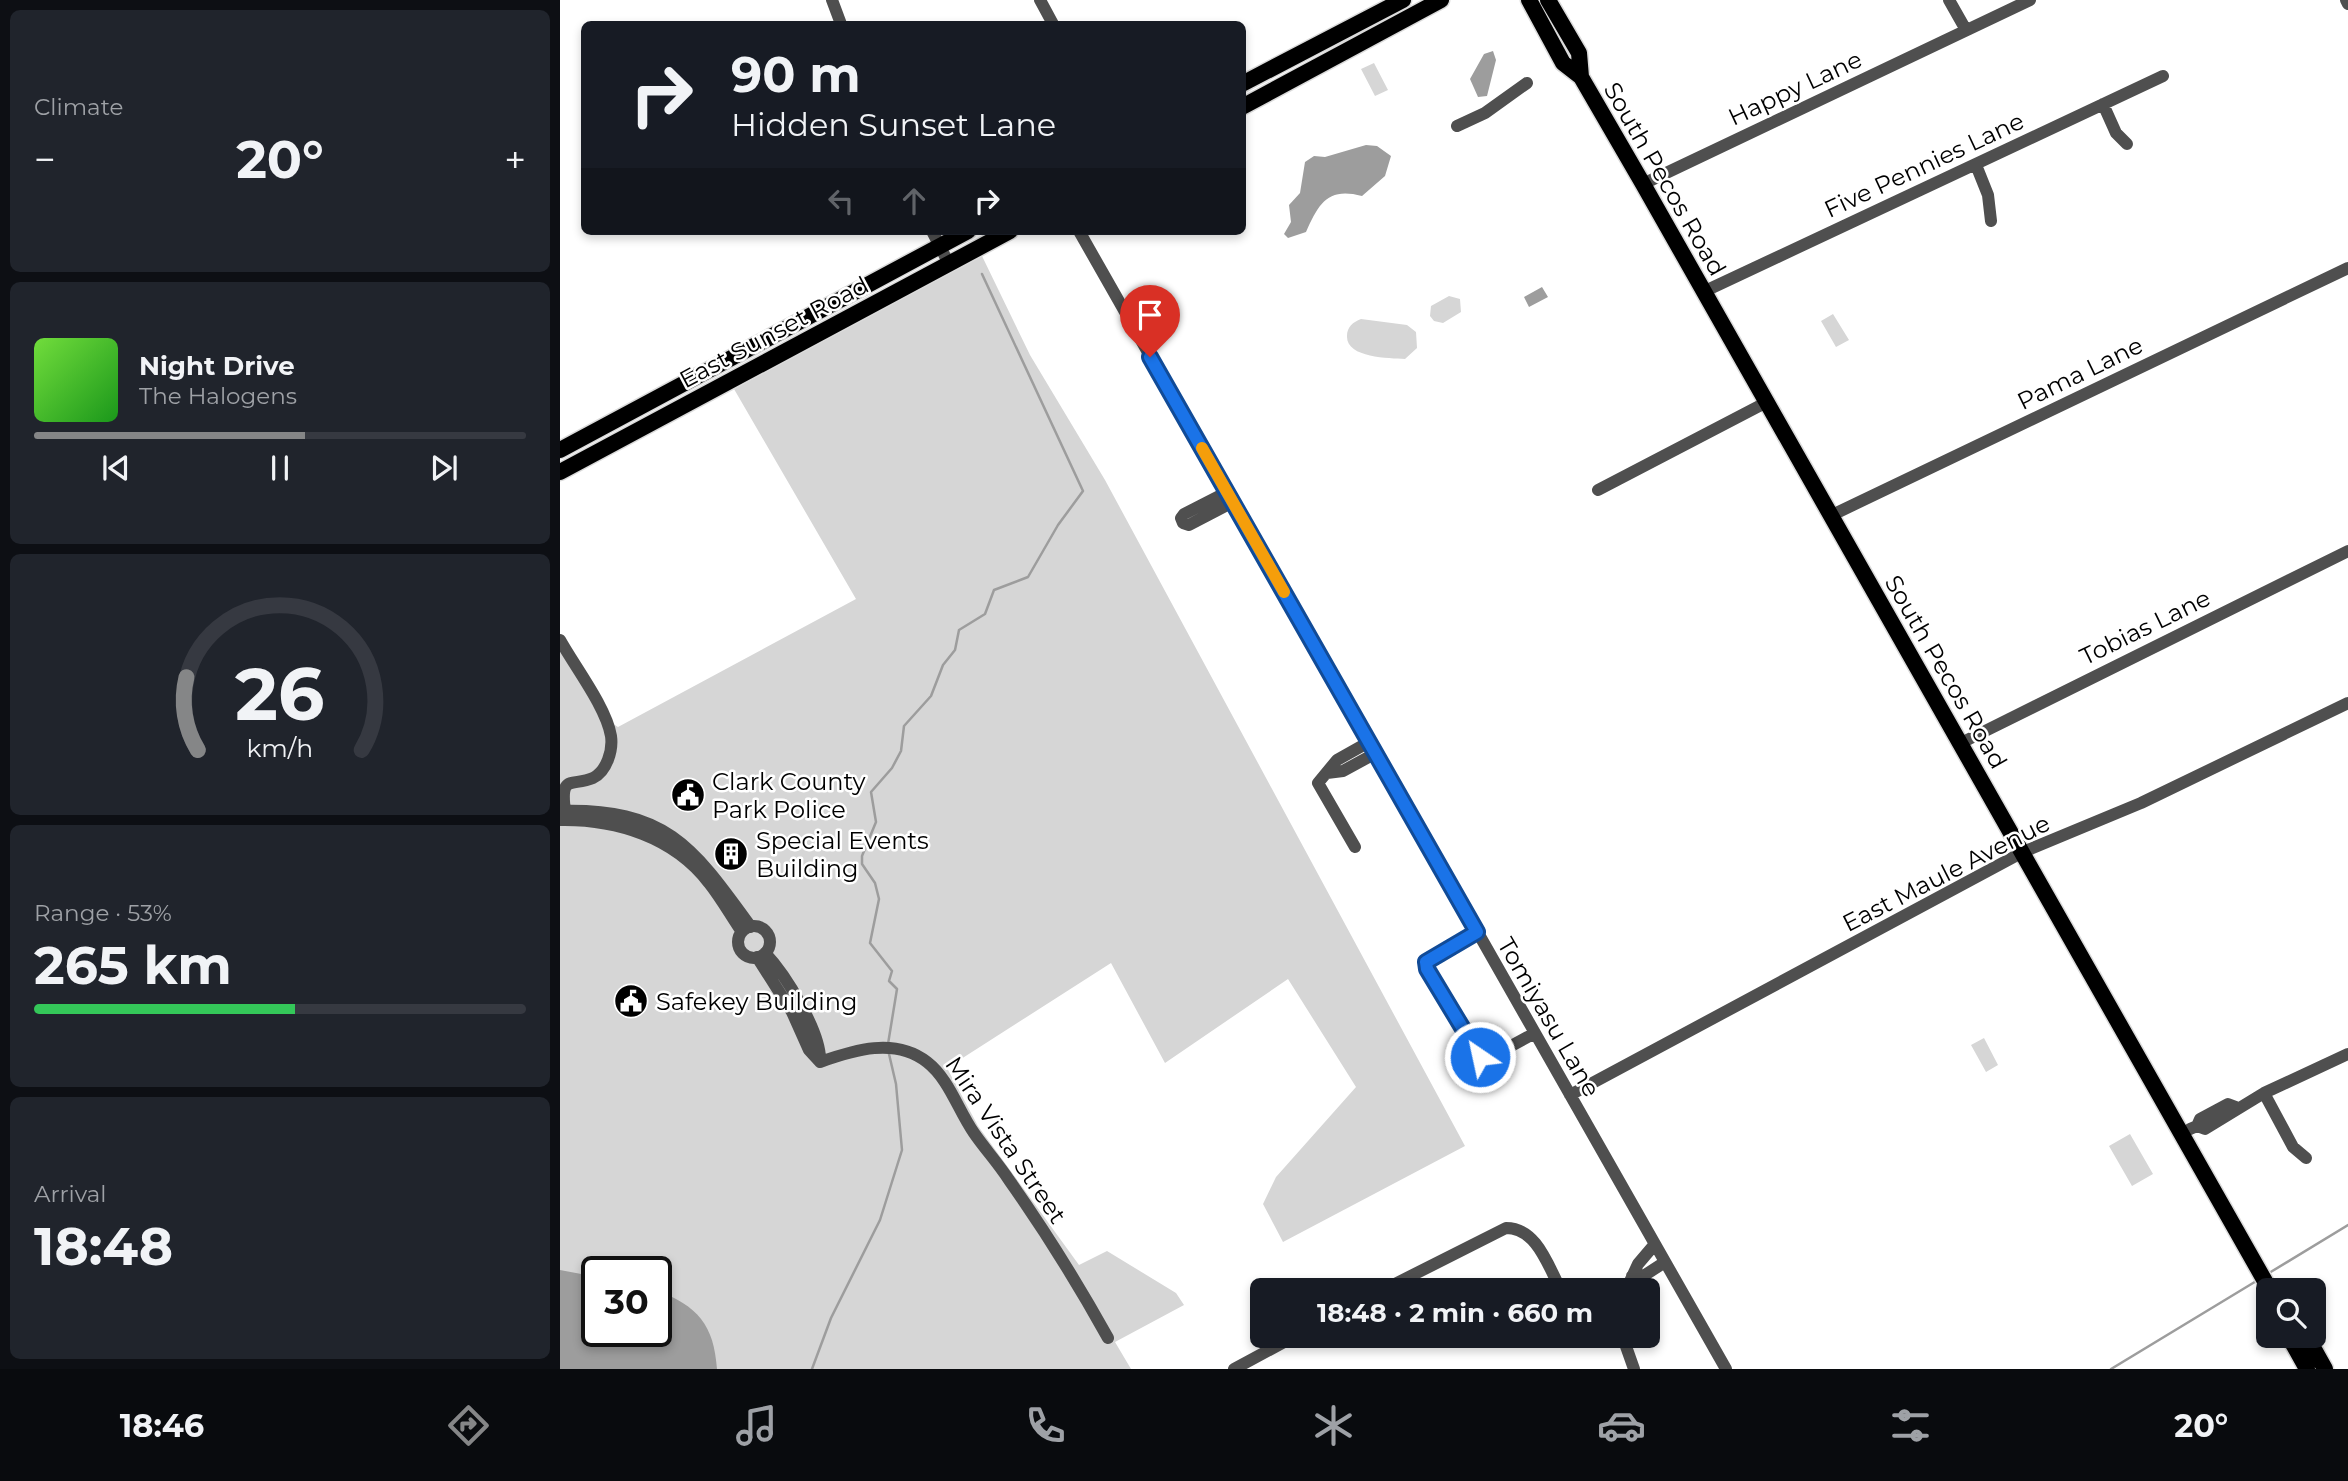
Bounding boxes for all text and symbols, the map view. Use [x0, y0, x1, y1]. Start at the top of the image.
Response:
street label: Happy Lane [1724, 44, 1866, 132]
text: 90 m [731, 45, 861, 104]
icon: right [616, 49, 707, 140]
street label: South Pecos Road [1598, 77, 1732, 281]
text: Climate [34, 93, 123, 121]
text: Hidden Sunset Lane [731, 105, 1056, 144]
street label: Five Pennies Lane [1820, 106, 2028, 224]
text: 20° [236, 128, 324, 191]
text: − [34, 136, 56, 183]
text: + [504, 136, 526, 183]
icon: left [822, 182, 860, 220]
icon: ahead [895, 182, 933, 220]
icon: right [968, 182, 1006, 220]
street label: East Sunset Road [675, 270, 873, 394]
pin [1120, 285, 1180, 357]
icon: arrive [1131, 296, 1169, 334]
street label: Pama Lane [2013, 330, 2147, 416]
text: Night Drive [139, 350, 295, 382]
text: The Halogens [139, 382, 297, 410]
icon: previous [97, 449, 135, 487]
icon: pause [261, 449, 299, 487]
icon: next [425, 449, 463, 487]
street label: South Pecos Road [1879, 570, 2013, 774]
street label: Tobias Lane [2075, 583, 2215, 671]
text: 26 [235, 651, 325, 739]
text: km/h [247, 733, 313, 763]
place label: Clark County Park Police [712, 767, 865, 824]
public building icon: Clark County Park Police [669, 776, 707, 814]
street label: East Maule Avenue [1837, 808, 2055, 938]
place label: Special Events Building [756, 826, 929, 883]
building icon: Special Events Building [712, 835, 750, 873]
text: Range · 53% [34, 899, 172, 927]
street label: Tomiyasu Lane [1492, 932, 1606, 1102]
text: 265 km [34, 934, 232, 997]
public building icon: Safekey Building [612, 982, 650, 1020]
place label: Safekey Building [656, 987, 857, 1016]
position arrow [1443, 1020, 1517, 1094]
street label: Mira Vista Street [939, 1051, 1073, 1229]
text: Arrival [34, 1180, 107, 1208]
text: 18:48 [34, 1215, 173, 1278]
speed limit sign: 30 [581, 1256, 672, 1347]
map controls [2256, 1278, 2326, 1348]
button: search [2256, 1278, 2326, 1348]
text: 18:48 · 2 min · 660 m [1317, 1297, 1593, 1329]
icon: directions [444, 1401, 493, 1450]
icon: music [732, 1401, 781, 1450]
icon: phone [1021, 1401, 1070, 1450]
icon: climate [1309, 1401, 1358, 1450]
icon: car [1597, 1401, 1646, 1450]
icon: filters [1886, 1401, 1935, 1450]
text: 18:46 [120, 1406, 204, 1445]
text: 20° [2174, 1406, 2228, 1445]

